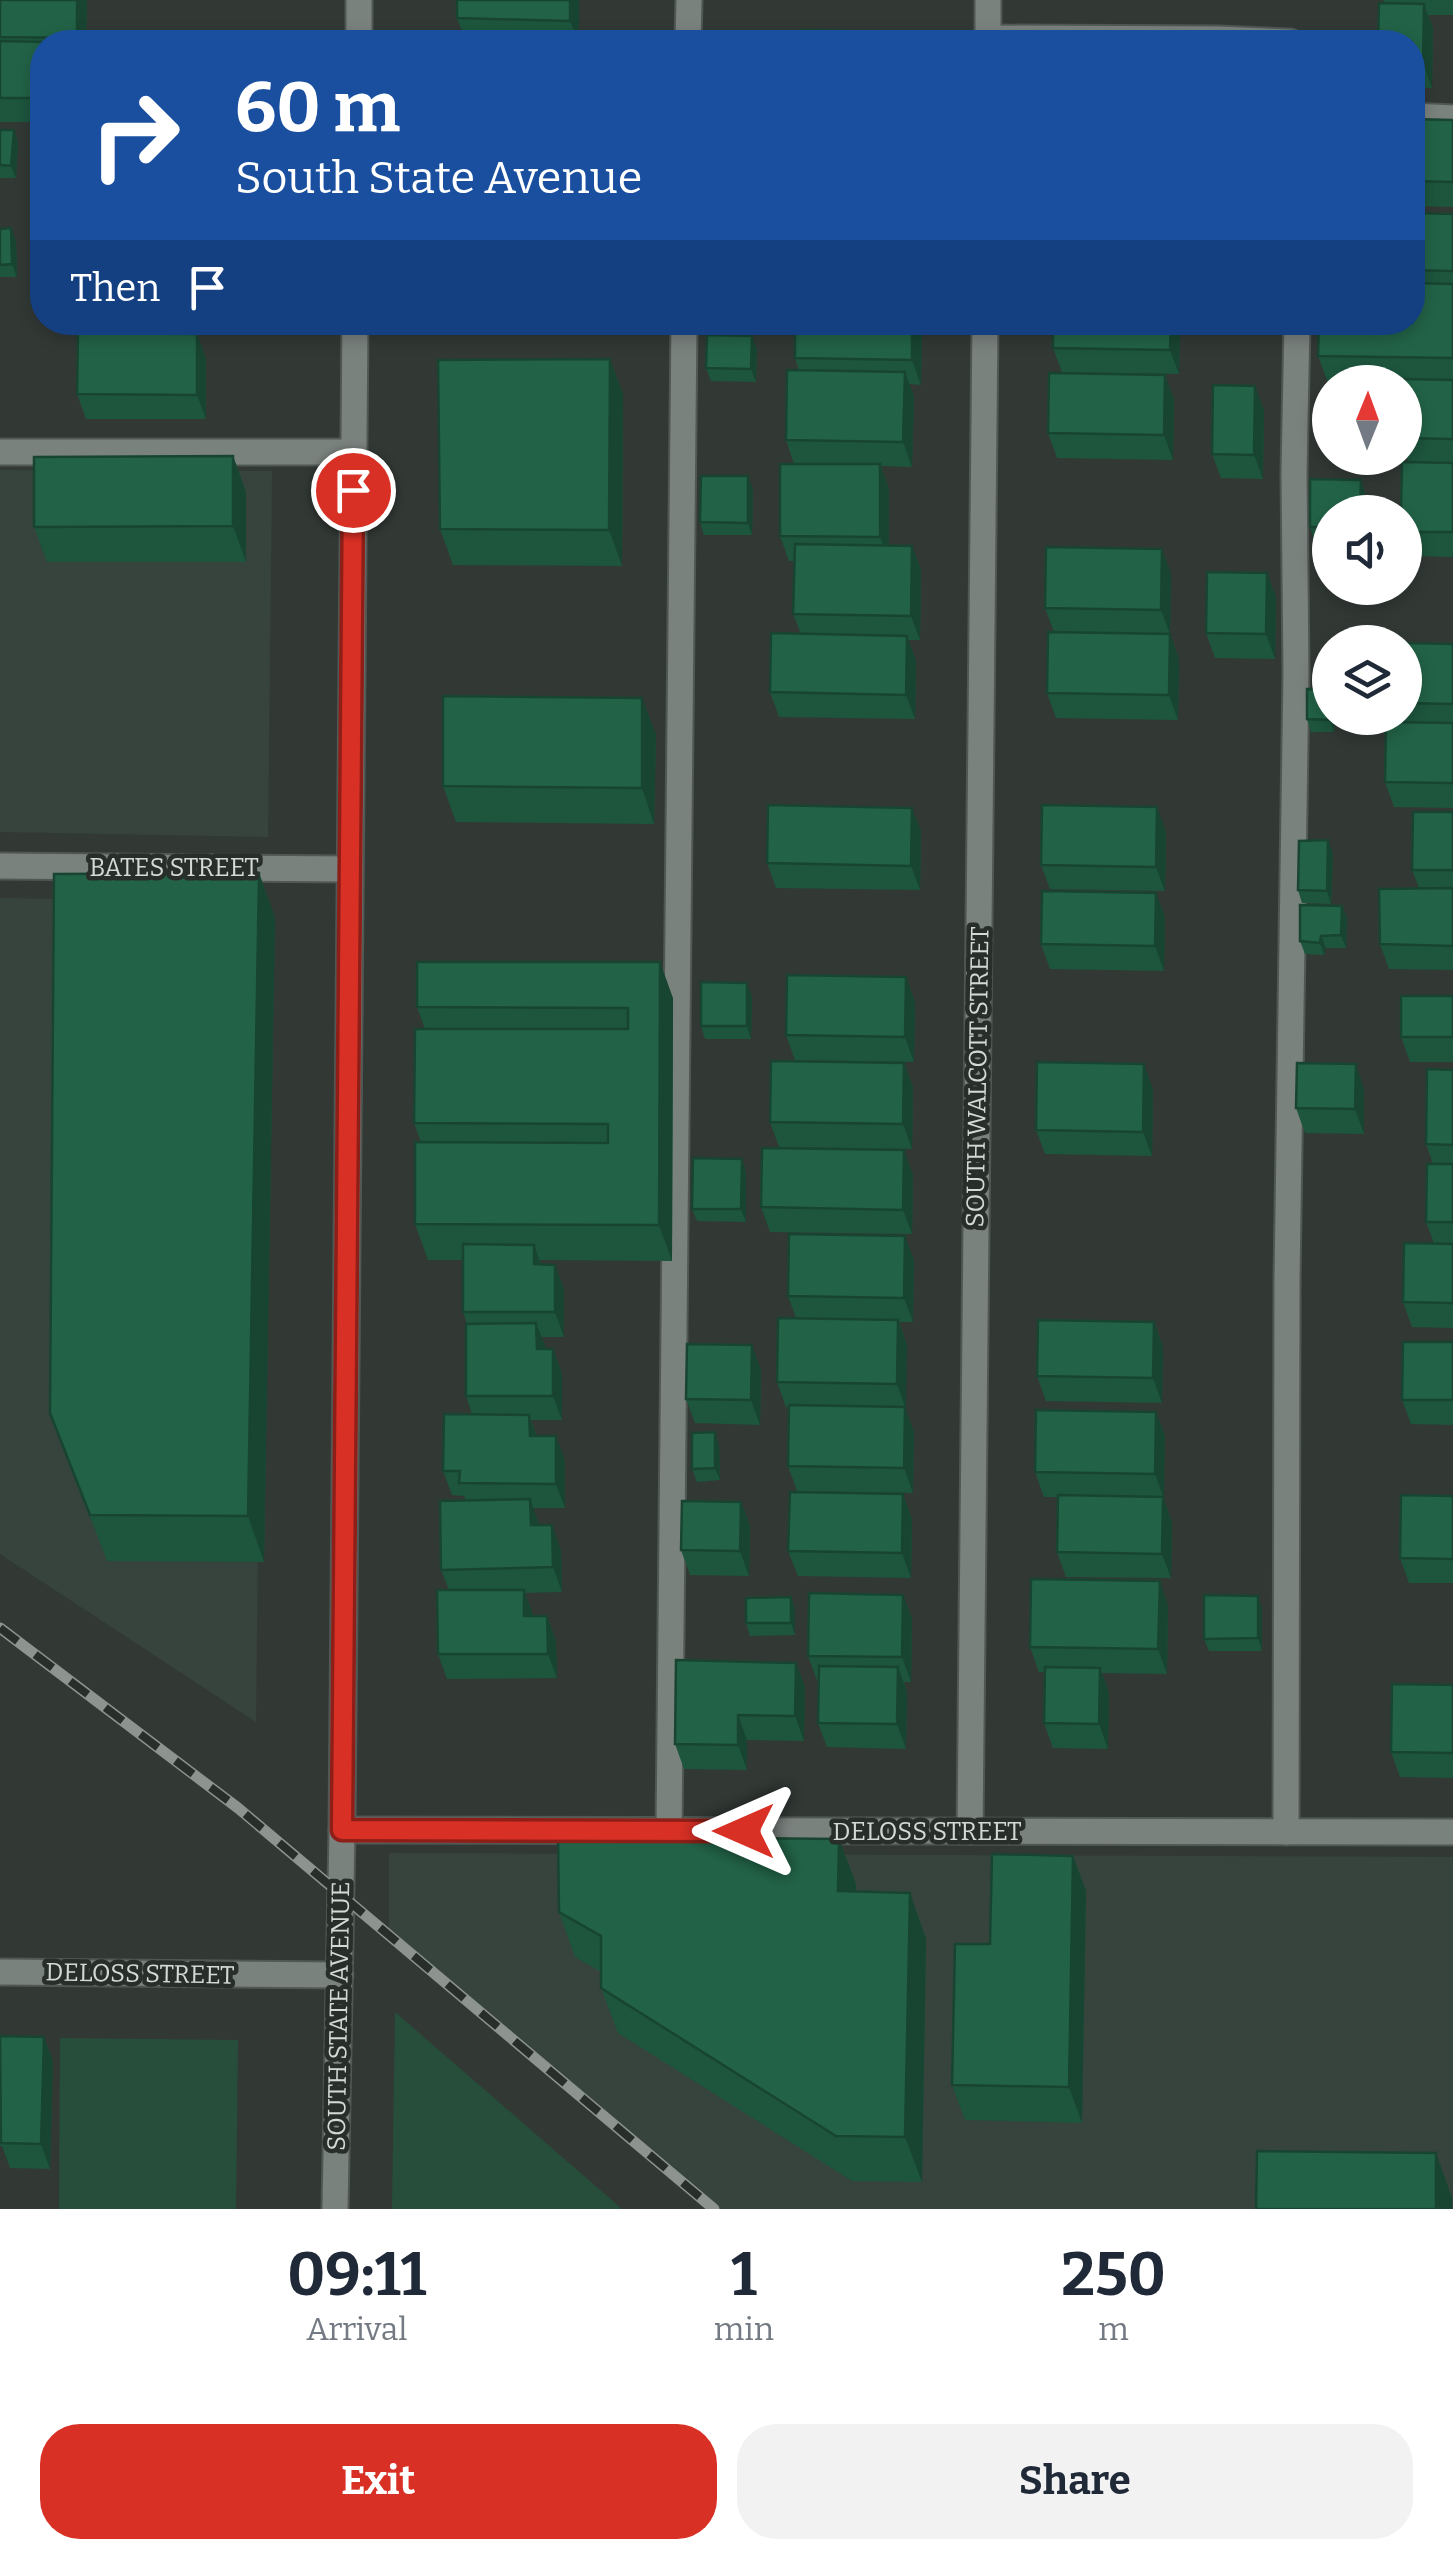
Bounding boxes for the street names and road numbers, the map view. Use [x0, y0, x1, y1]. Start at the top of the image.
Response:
street label: BATES STREET [89, 853, 259, 883]
street label: SOUTH WALCOTT STREET [960, 926, 996, 1228]
street label: DELOSS STREET [832, 1817, 1022, 1847]
street label: SOUTH STATE AVENUE [322, 1881, 356, 2151]
street label: DELOSS STREET [45, 1957, 235, 1991]

